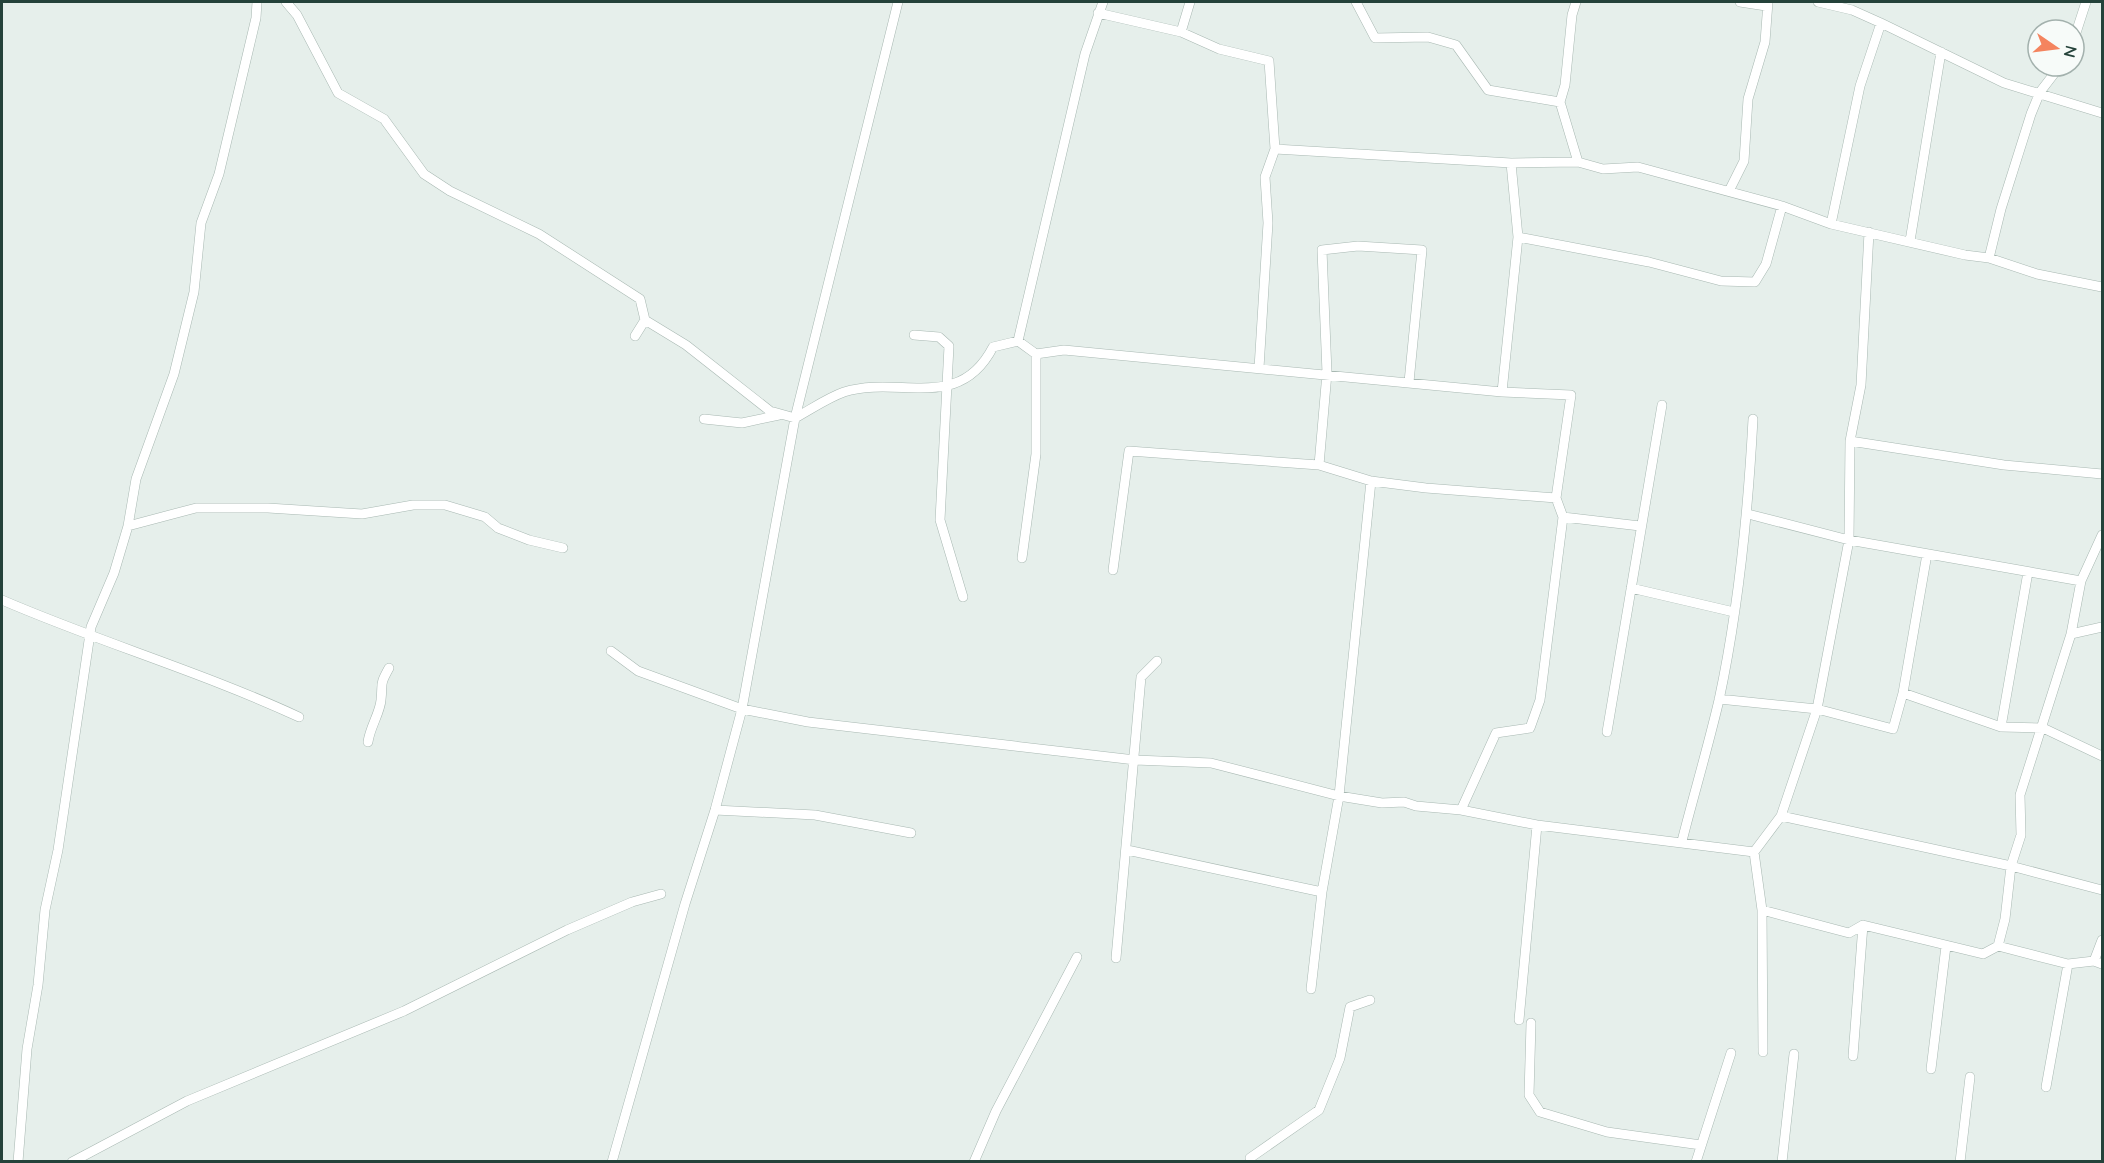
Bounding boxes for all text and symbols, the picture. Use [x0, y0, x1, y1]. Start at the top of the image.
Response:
north arrow [2026, 18, 2086, 78]
text: N [2059, 44, 2082, 60]

